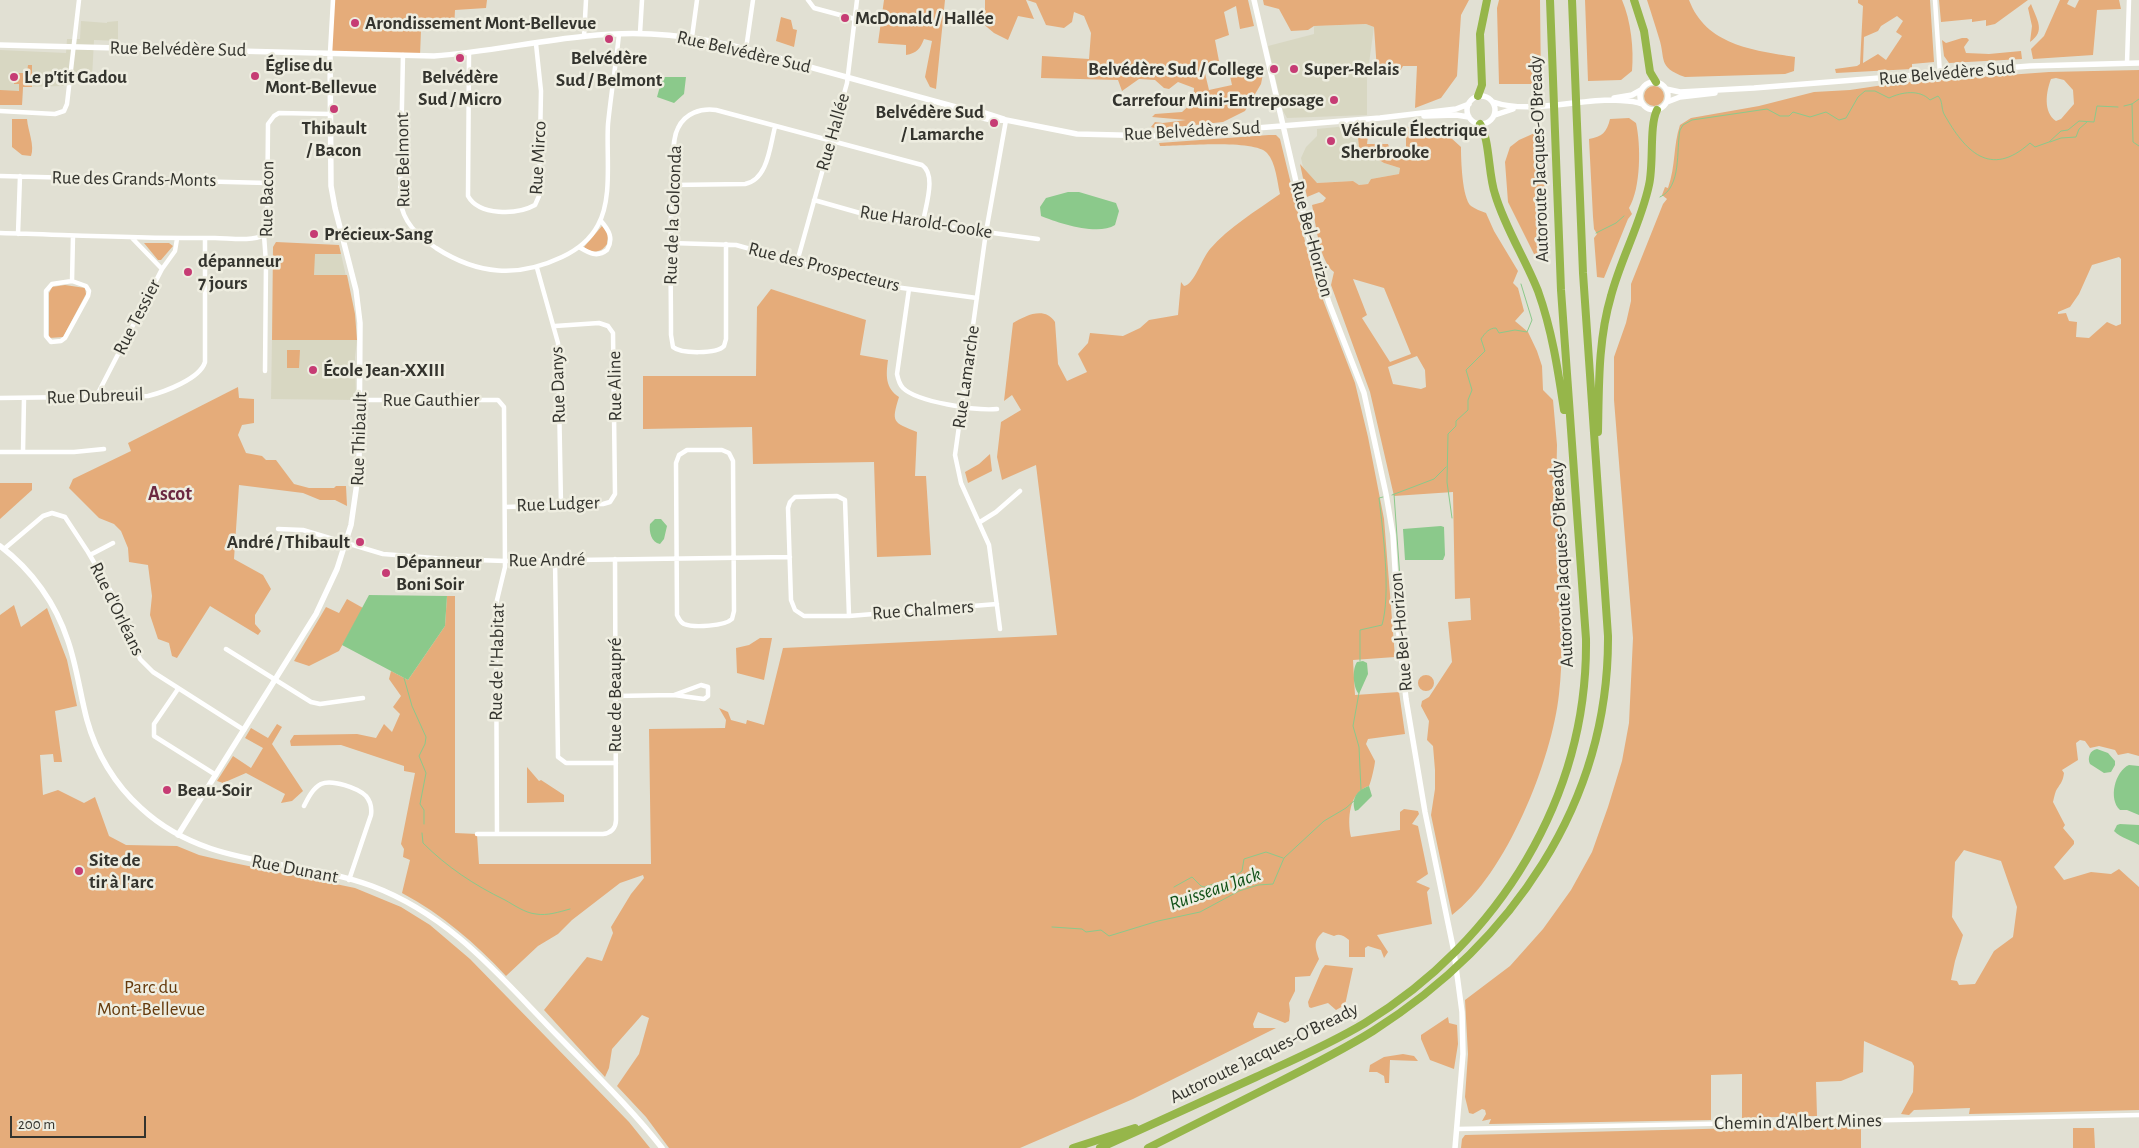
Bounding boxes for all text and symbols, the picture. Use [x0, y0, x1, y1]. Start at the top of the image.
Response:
place label: McDonald / Hallée [855, 7, 994, 29]
place label: Arondissement Mont-Bellevue [365, 12, 596, 34]
marker: McDonald / Hallée [839, 12, 851, 24]
marker: Arondissement Mont-Bellevue [349, 17, 361, 29]
street label: Rue Belvédère Sud [675, 26, 813, 78]
marker: Belvédère Sud / Belmont [603, 33, 615, 45]
street label: Rue Belvédère Sud [109, 36, 247, 62]
place label: Belvédère Sud / Belmont [556, 47, 662, 91]
marker: Belvédère Sud / Micro [454, 52, 466, 64]
place label: Église du Mont-Bellevue [265, 54, 377, 98]
street label: Autoroute Jacques-O'Bready [1524, 55, 1554, 263]
street label: Rue Belvédère Sud [1878, 56, 2016, 90]
place label: Belvédère Sud / College [1088, 58, 1264, 80]
place label: Super-Relais [1304, 58, 1399, 80]
marker: Belvédère Sud / College [1268, 63, 1280, 75]
marker: Super-Relais [1288, 63, 1300, 75]
place label: Le p'tit Gadou [24, 66, 127, 88]
place label: Belvédère Sud / Micro [418, 66, 502, 110]
marker: Église du Mont-Bellevue [249, 70, 261, 82]
marker: Le p'tit Gadou [8, 71, 20, 83]
place label: Carrefour Mini-Entreposage [1112, 89, 1324, 111]
street label: Rue Hallée [811, 90, 855, 174]
marker: Carrefour Mini-Entreposage [1328, 94, 1340, 106]
place label: Belvédère Sud / Lamarche [875, 101, 984, 145]
marker: Thibault / Bacon [328, 103, 340, 115]
street label: Rue Belmont [391, 112, 415, 208]
street label: Rue Belvédère Sud [1123, 116, 1261, 146]
place label: Thibault / Bacon [301, 117, 367, 161]
marker: Belvédère Sud / Lamarche [988, 117, 1000, 129]
place label: Véhicule Électrique Sherbrooke [1341, 119, 1487, 163]
street label: Rue Mirco [525, 120, 551, 196]
marker: Véhicule Électrique Sherbrooke [1325, 135, 1337, 147]
street label: Rue de la Golconda [659, 145, 687, 285]
street label: Rue Bacon [255, 160, 279, 238]
street label: Rue des Grands-Monts [51, 166, 217, 192]
street label: Rue Bel-Horizon [1286, 178, 1338, 300]
street label: Rue Harold-Cooke [858, 200, 994, 244]
place label: Précieux-Sang [324, 223, 433, 245]
marker: Précieux-Sang [308, 228, 320, 240]
street label: Rue des Prospecteurs [746, 237, 902, 297]
place label: dépanneur 7 jours [198, 250, 281, 294]
marker: dépanneur 7 jours [182, 266, 194, 278]
street label: Rue Tessier [108, 275, 166, 359]
street label: Rue Lamarche [947, 324, 985, 430]
street label: Rue Danys [545, 346, 571, 424]
street label: Rue Aline [603, 351, 627, 421]
place label: École Jean-XXIII [323, 359, 445, 381]
marker: École Jean-XXIII [307, 364, 319, 376]
street label: Rue Dubreuil [46, 383, 144, 409]
street label: Rue Gauthier [383, 389, 479, 411]
street label: Rue Thibault [346, 391, 372, 487]
street label: Autoroute Jacques-O'Bready [1545, 460, 1579, 668]
district label: Ascot [148, 482, 192, 506]
street label: Rue Ludger [516, 491, 600, 517]
place label: André / Thibault [227, 531, 350, 553]
marker: André / Thibault [354, 536, 366, 548]
street label: Rue André [508, 548, 586, 572]
place label: Dépanneur Boni Soir [396, 551, 482, 595]
street label: Rue d'Orléans [85, 558, 149, 660]
marker: Dépanneur Boni Soir [380, 567, 392, 579]
street label: Rue Bel-Horizon [1384, 572, 1418, 692]
street label: Rue Chalmers [871, 595, 975, 625]
street label: Rue de l'Habitat [485, 603, 509, 721]
street label: Rue de Beaupré [604, 637, 626, 753]
place label: Beau-Soir [177, 779, 252, 801]
marker: Beau-Soir [161, 784, 173, 796]
place label: Site de tir à l'arc [89, 849, 153, 893]
street label: Rue Dunant [250, 849, 340, 889]
water label: Ruisseau Jack [1166, 862, 1264, 916]
marker: Site de tir à l'arc [73, 865, 85, 877]
park label: Parc du Mont-Bellevue [97, 976, 205, 1020]
street label: Autoroute Jacques-O'Bready [1166, 997, 1362, 1109]
scale bar [12, 1106, 149, 1138]
street label: Chemin d'Albert Mines [1714, 1109, 1882, 1135]
text: 200 m [18, 1117, 55, 1132]

